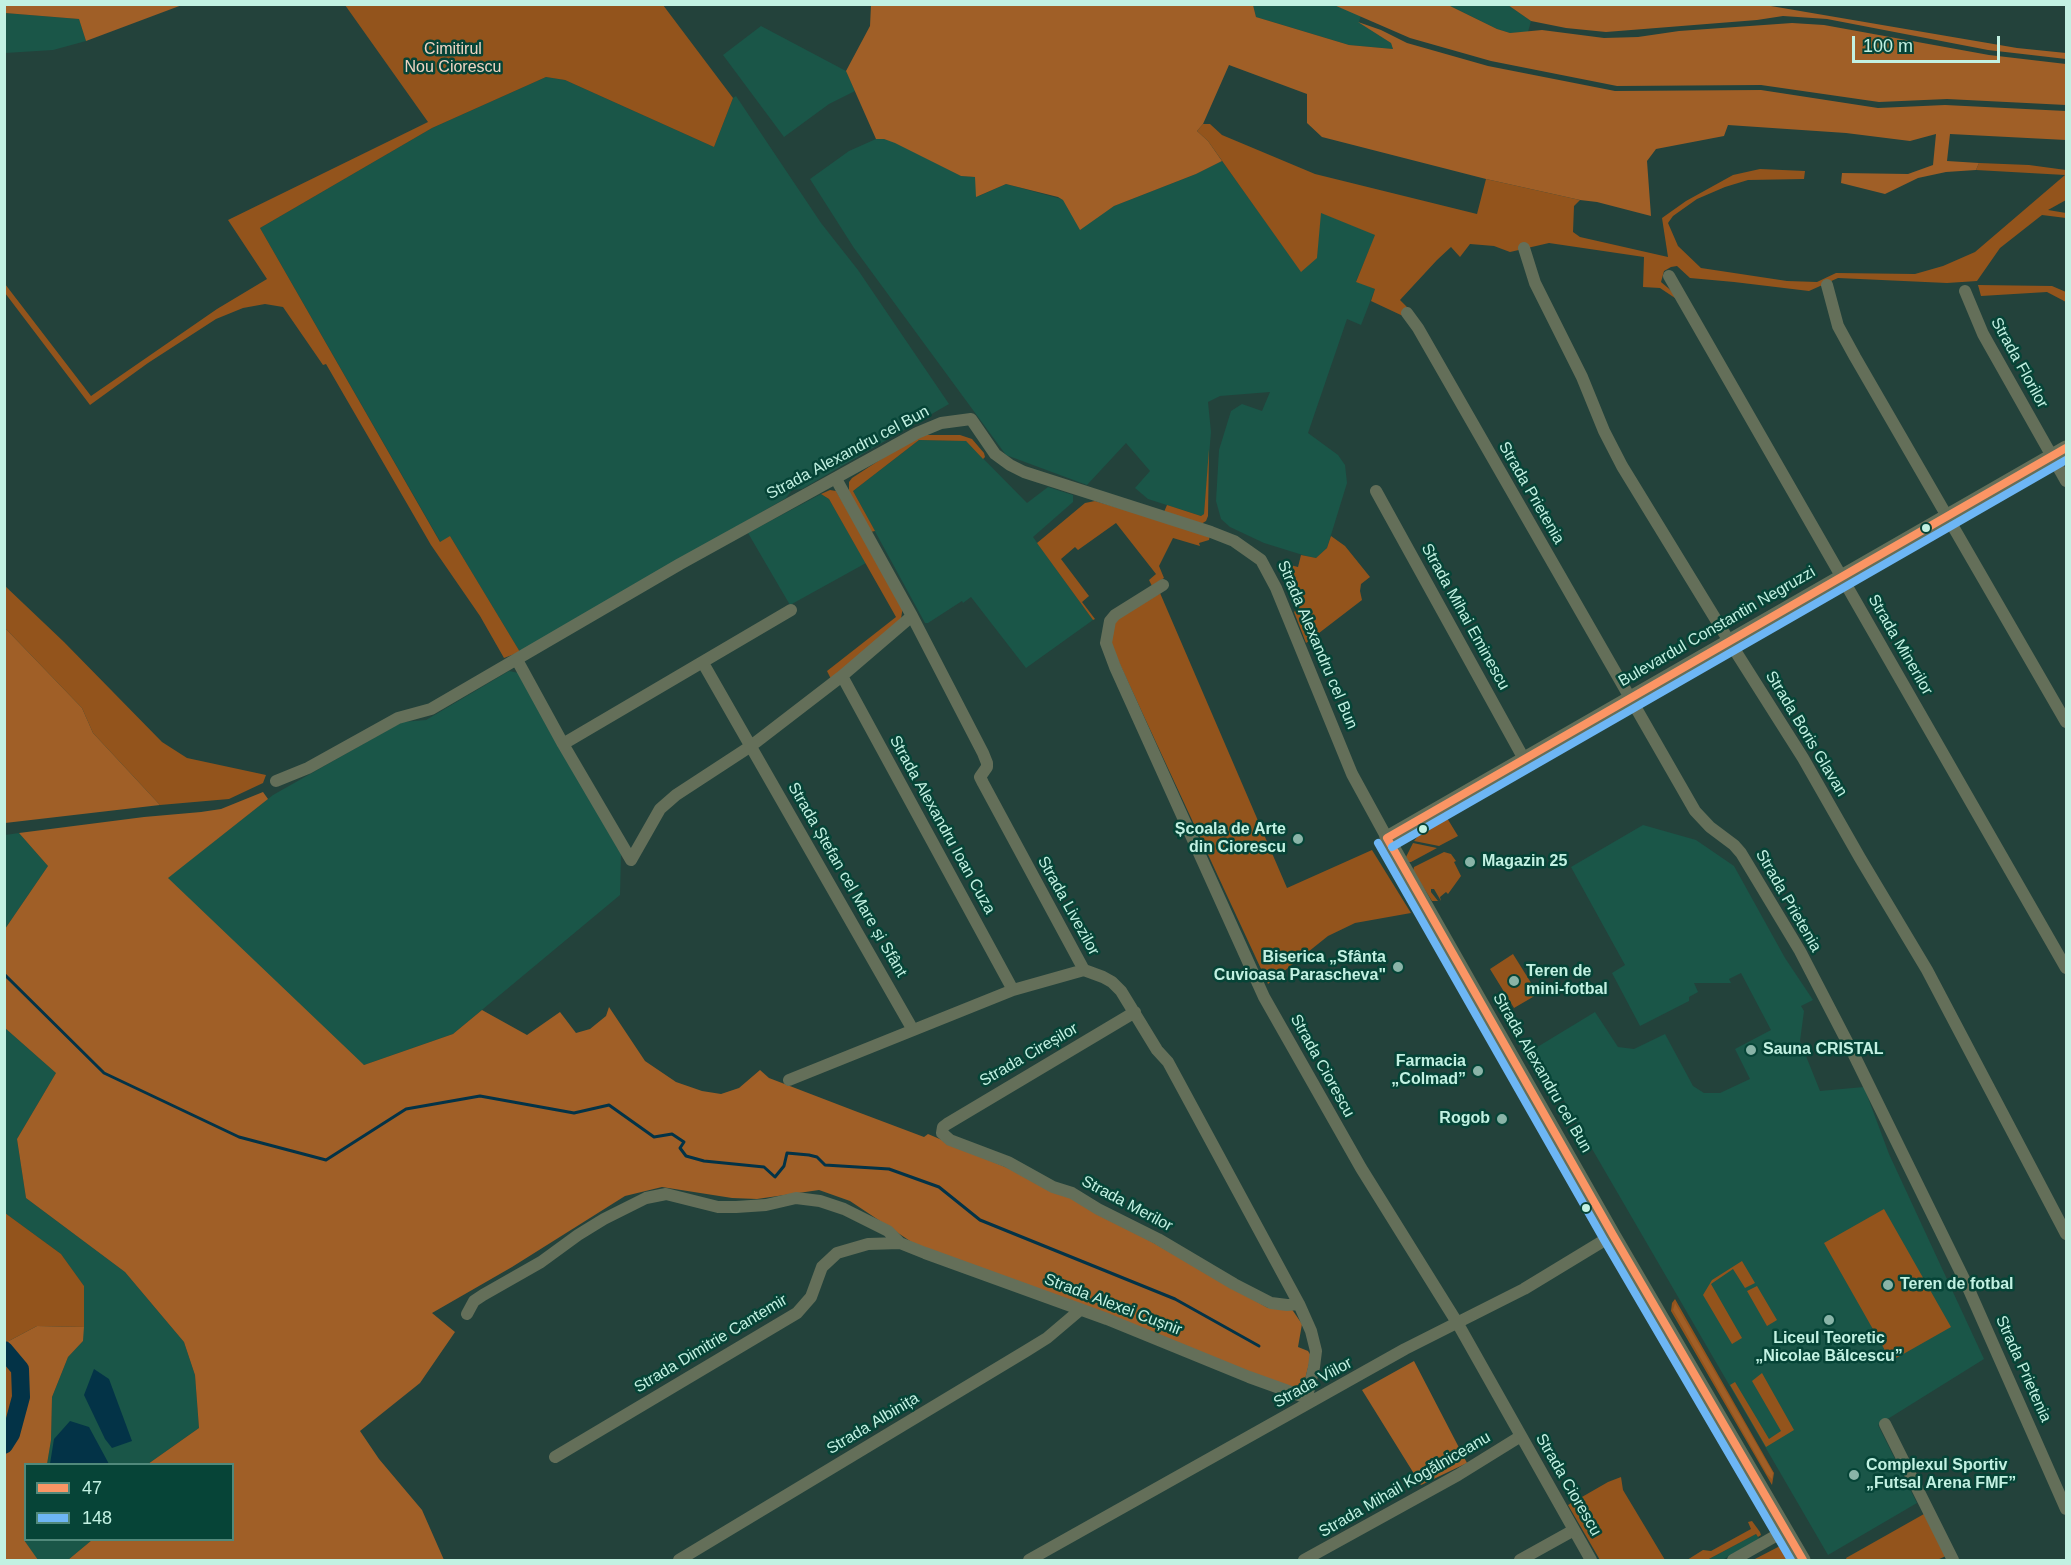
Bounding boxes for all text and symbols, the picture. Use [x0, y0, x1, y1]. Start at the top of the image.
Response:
scale bar [1855, 24, 2004, 62]
text: 100 m [1863, 36, 1913, 56]
park label: Cimitirul Nou Ciorescu [405, 40, 501, 78]
street label: Strada Florilor [1986, 314, 2052, 412]
street label: Strada Alexandru cel Bun [763, 402, 933, 504]
street label: Strada Prietenia [1494, 439, 1568, 547]
unlabelled marker [1920, 522, 1932, 534]
street label: Strada Mihai Eminescu [1417, 540, 1513, 694]
street label: Strada Alexandru cel Bun [1273, 558, 1361, 732]
street label: Bulevardul Constantin Negruzzi [1615, 563, 1819, 691]
street label: Strada Minerilor [1863, 591, 1937, 699]
street label: Strada Boris Glavan [1761, 668, 1851, 800]
street label: Strada Alexandru Ioan Cuza [885, 732, 999, 918]
street label: Strada Ștefan cel Mare și Sfânt [783, 779, 911, 981]
place label: Școala de Arte din Ciorescu [1175, 820, 1286, 858]
unlabelled marker [1417, 823, 1429, 835]
marker: Școala de Arte din Ciorescu [1291, 832, 1305, 846]
street label: Strada Prietenia [1751, 847, 1825, 955]
place label: Magazin 25 [1482, 852, 1567, 872]
street label: Strada Livezilor [1033, 853, 1103, 959]
marker: Magazin 25 [1463, 855, 1477, 869]
place label: Biserica „Sfânta Cuvioasa Parascheva" [1214, 948, 1386, 986]
marker: Biserica „Sfânta Cuvioasa Parascheva" [1391, 960, 1405, 974]
place label: Teren de mini-fotbal [1526, 962, 1608, 1000]
marker: Teren de mini-fotbal [1507, 974, 1521, 988]
street label: Strada Alexandru cel Bun [1488, 990, 1596, 1156]
street label: Strada Ciorescu [1286, 1011, 1358, 1121]
street label: Strada Cireșilor [976, 1019, 1082, 1091]
place label: Sauna CRISTAL [1763, 1040, 1884, 1060]
marker: Sauna CRISTAL [1744, 1043, 1758, 1057]
place label: Farmacia „Colmad” [1391, 1052, 1466, 1090]
marker: Farmacia „Colmad” [1471, 1064, 1485, 1078]
place label: Rogob [1439, 1109, 1490, 1129]
marker: Rogob [1495, 1112, 1509, 1126]
street label: Strada Merilor [1078, 1172, 1176, 1236]
unlabelled marker [1580, 1202, 1592, 1214]
street label: Strada Alexei Cușnir [1041, 1270, 1185, 1340]
place label: Teren de fotbal [1900, 1275, 2013, 1295]
marker: Teren de fotbal [1881, 1278, 1895, 1292]
street label: Strada Dimitrie Cantemir [631, 1291, 791, 1397]
marker: Liceul Teoretic „Nicolae Bălcescu” [1822, 1313, 1836, 1327]
street label: Strada Prietenia [1991, 1313, 2055, 1425]
place label: Liceul Teoretic „Nicolae Bălcescu” [1755, 1329, 1903, 1367]
street label: Strada Viilor [1270, 1354, 1356, 1412]
street label: Strada Albinița [823, 1389, 923, 1459]
street label: Strada Mihail Kogălniceanu [1316, 1428, 1494, 1542]
street label: Strada Ciorescu [1531, 1431, 1605, 1539]
place label: Complexul Sportiv „Futsal Arena FMF” [1866, 1456, 2016, 1494]
legend [24, 1463, 234, 1541]
marker: Complexul Sportiv „Futsal Arena FMF” [1847, 1468, 1861, 1482]
text: 47 [82, 1478, 102, 1498]
text: 148 [82, 1508, 112, 1528]

